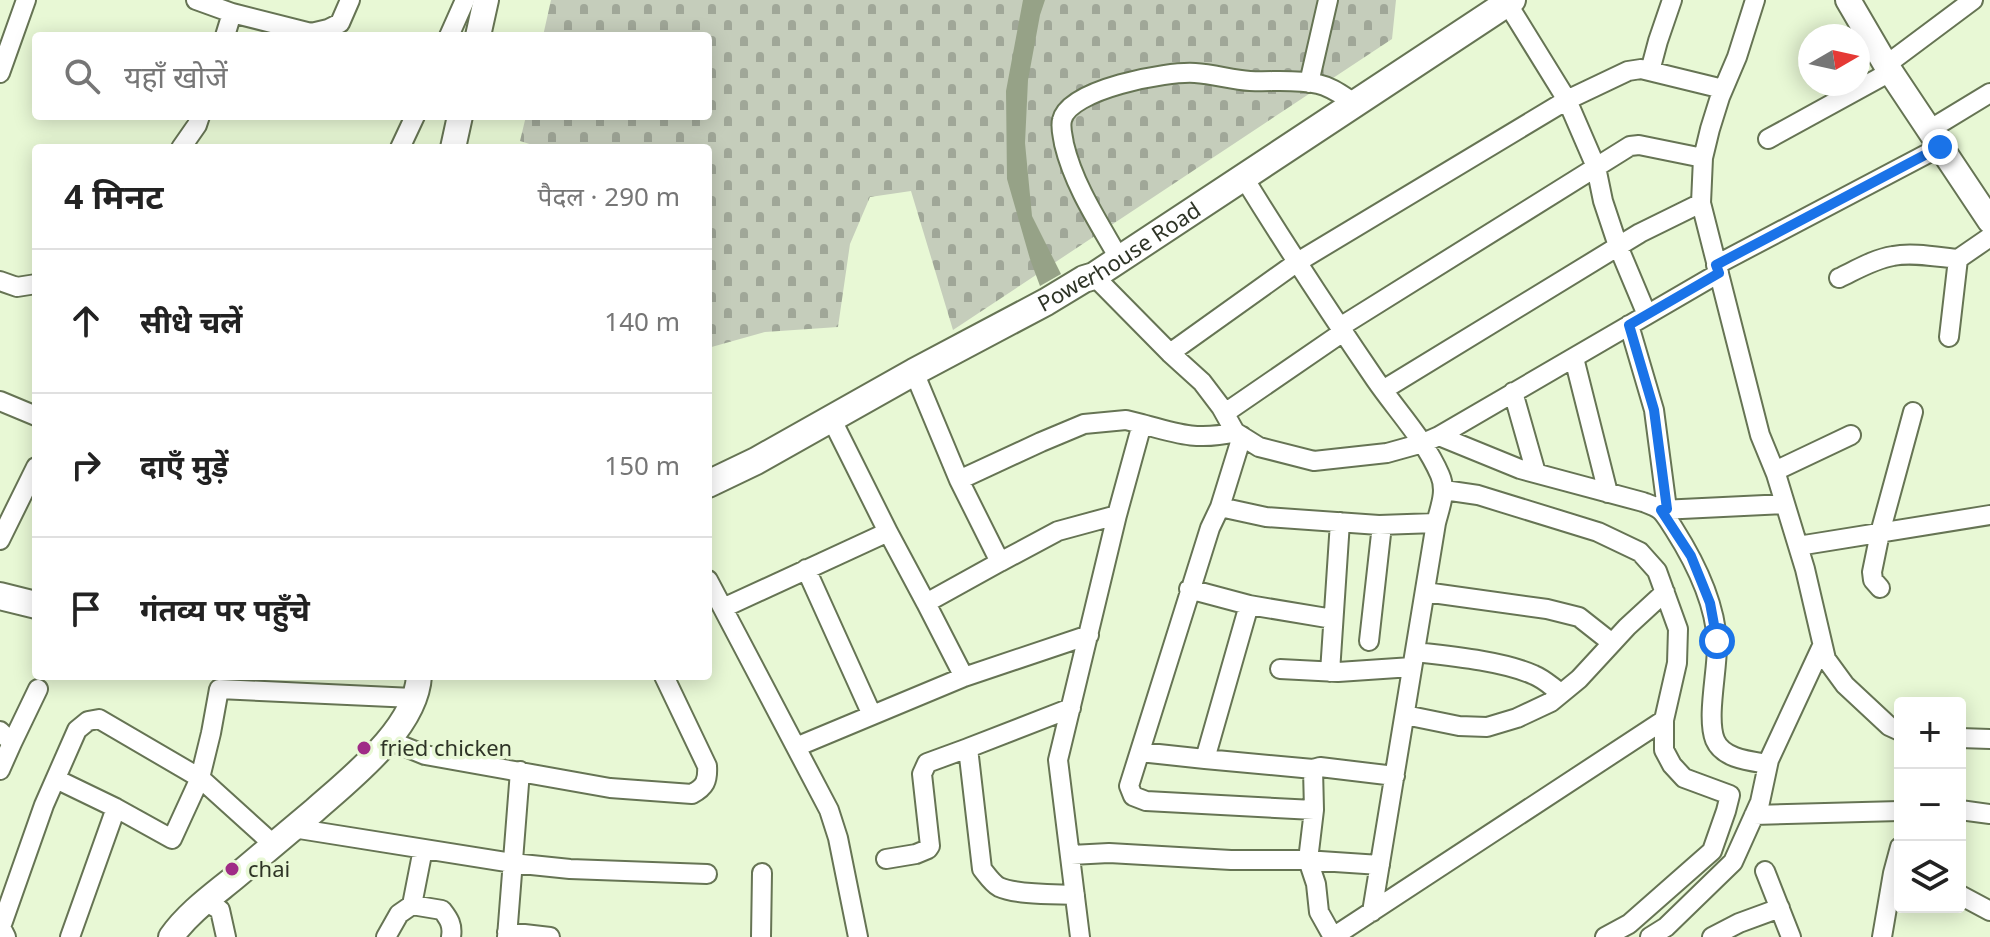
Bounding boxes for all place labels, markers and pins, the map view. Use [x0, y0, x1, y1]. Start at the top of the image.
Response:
place label: fried chicken [380, 732, 512, 762]
marker: fried chicken [355, 739, 373, 757]
place label: chai [248, 853, 290, 883]
marker: chai [223, 860, 241, 878]

